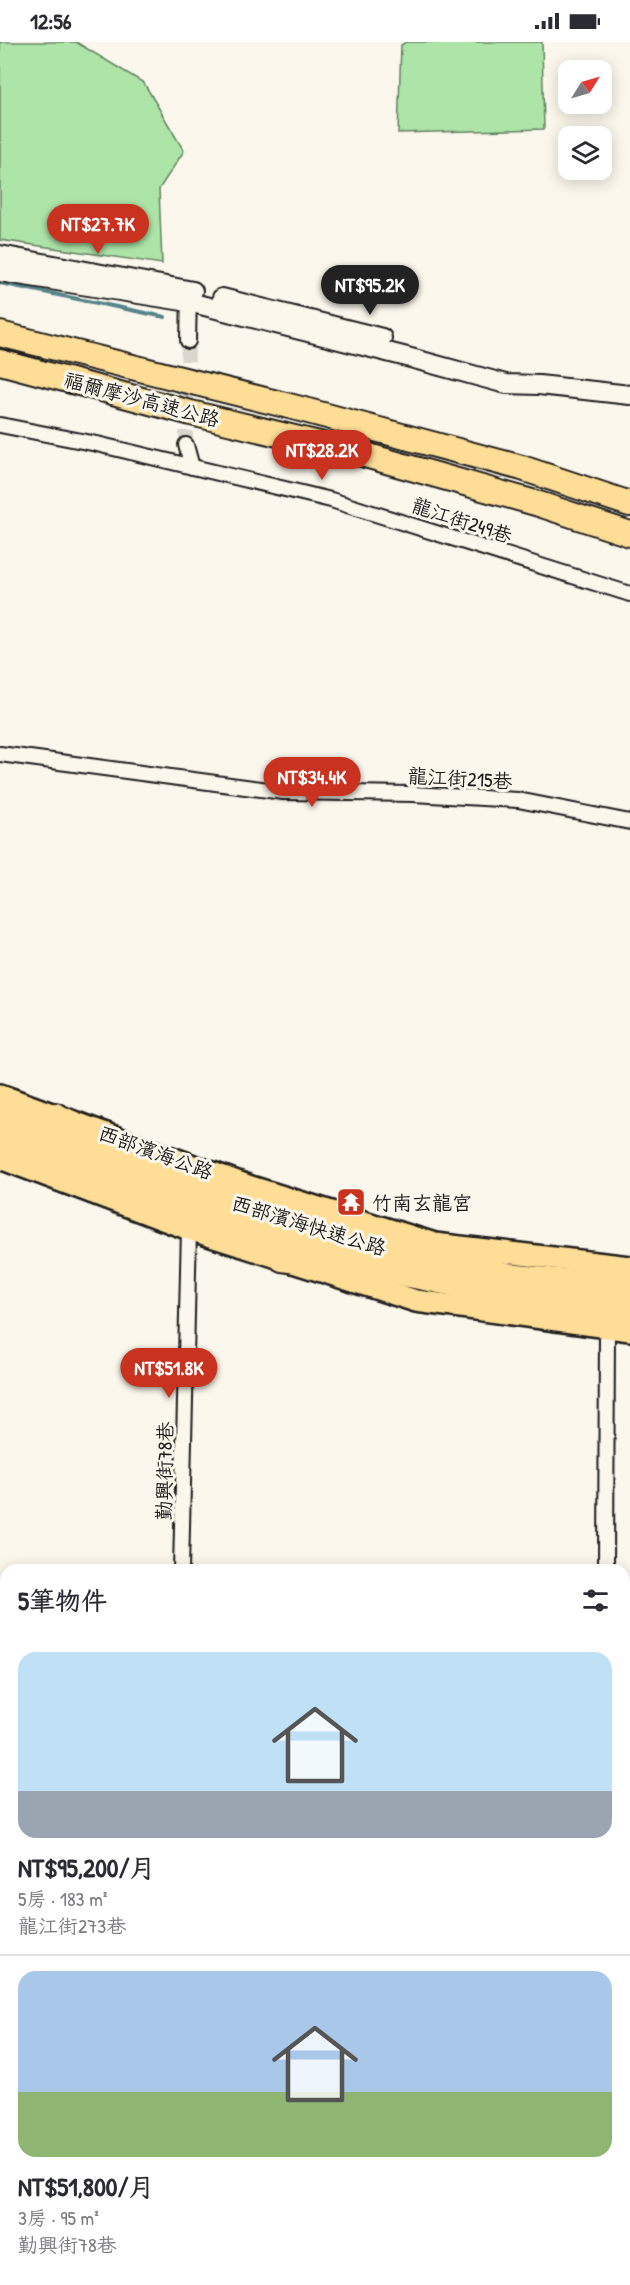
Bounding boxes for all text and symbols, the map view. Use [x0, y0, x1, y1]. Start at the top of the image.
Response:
text: 12:56 [30, 6, 71, 36]
north arrow [558, 60, 612, 114]
map controls [558, 60, 612, 180]
button: layers [558, 126, 612, 180]
pin: NT$27.7K [36, 204, 160, 255]
text: NT$27.7K [61, 210, 135, 237]
pin: NT$95.2K [308, 265, 432, 316]
text: NT$95.2K [335, 271, 405, 298]
street label: 福爾摩沙高速公路 [61, 365, 224, 433]
pin: NT$28.2K [260, 430, 384, 481]
text: NT$28.2K [286, 436, 358, 463]
street label: 龍江街249巷 [408, 491, 517, 549]
pin: NT$34.4K [250, 757, 374, 808]
street label: 龍江街215巷 [407, 762, 514, 794]
text: NT$34.4K [278, 763, 346, 790]
street label: 西部濱海公路 [95, 1119, 218, 1186]
temple icon: 竹南玄龍宮 [335, 1186, 367, 1218]
street label: 西部濱海快速公路 [229, 1189, 390, 1262]
place label: 竹南玄龍宮 [372, 1189, 472, 1216]
pin: NT$51.8K [107, 1348, 231, 1399]
text: NT$51.8K [134, 1354, 204, 1381]
street label: 勤興街78巷 [150, 1420, 178, 1521]
text: 5筆物件 [18, 1583, 107, 1618]
icon: filters [579, 1584, 612, 1617]
icon: home [261, 1691, 369, 1799]
text: NT$95,200/月 [18, 1850, 155, 1885]
text: 5房 · 183 m² [18, 1885, 107, 1912]
text: 龍江街273巷 [18, 1912, 126, 1939]
icon: home [261, 2010, 369, 2118]
text: NT$51,800/月 [18, 2169, 154, 2204]
text: 3房 · 95 m² [18, 2204, 99, 2231]
text: 勤興街78巷 [18, 2231, 117, 2258]

